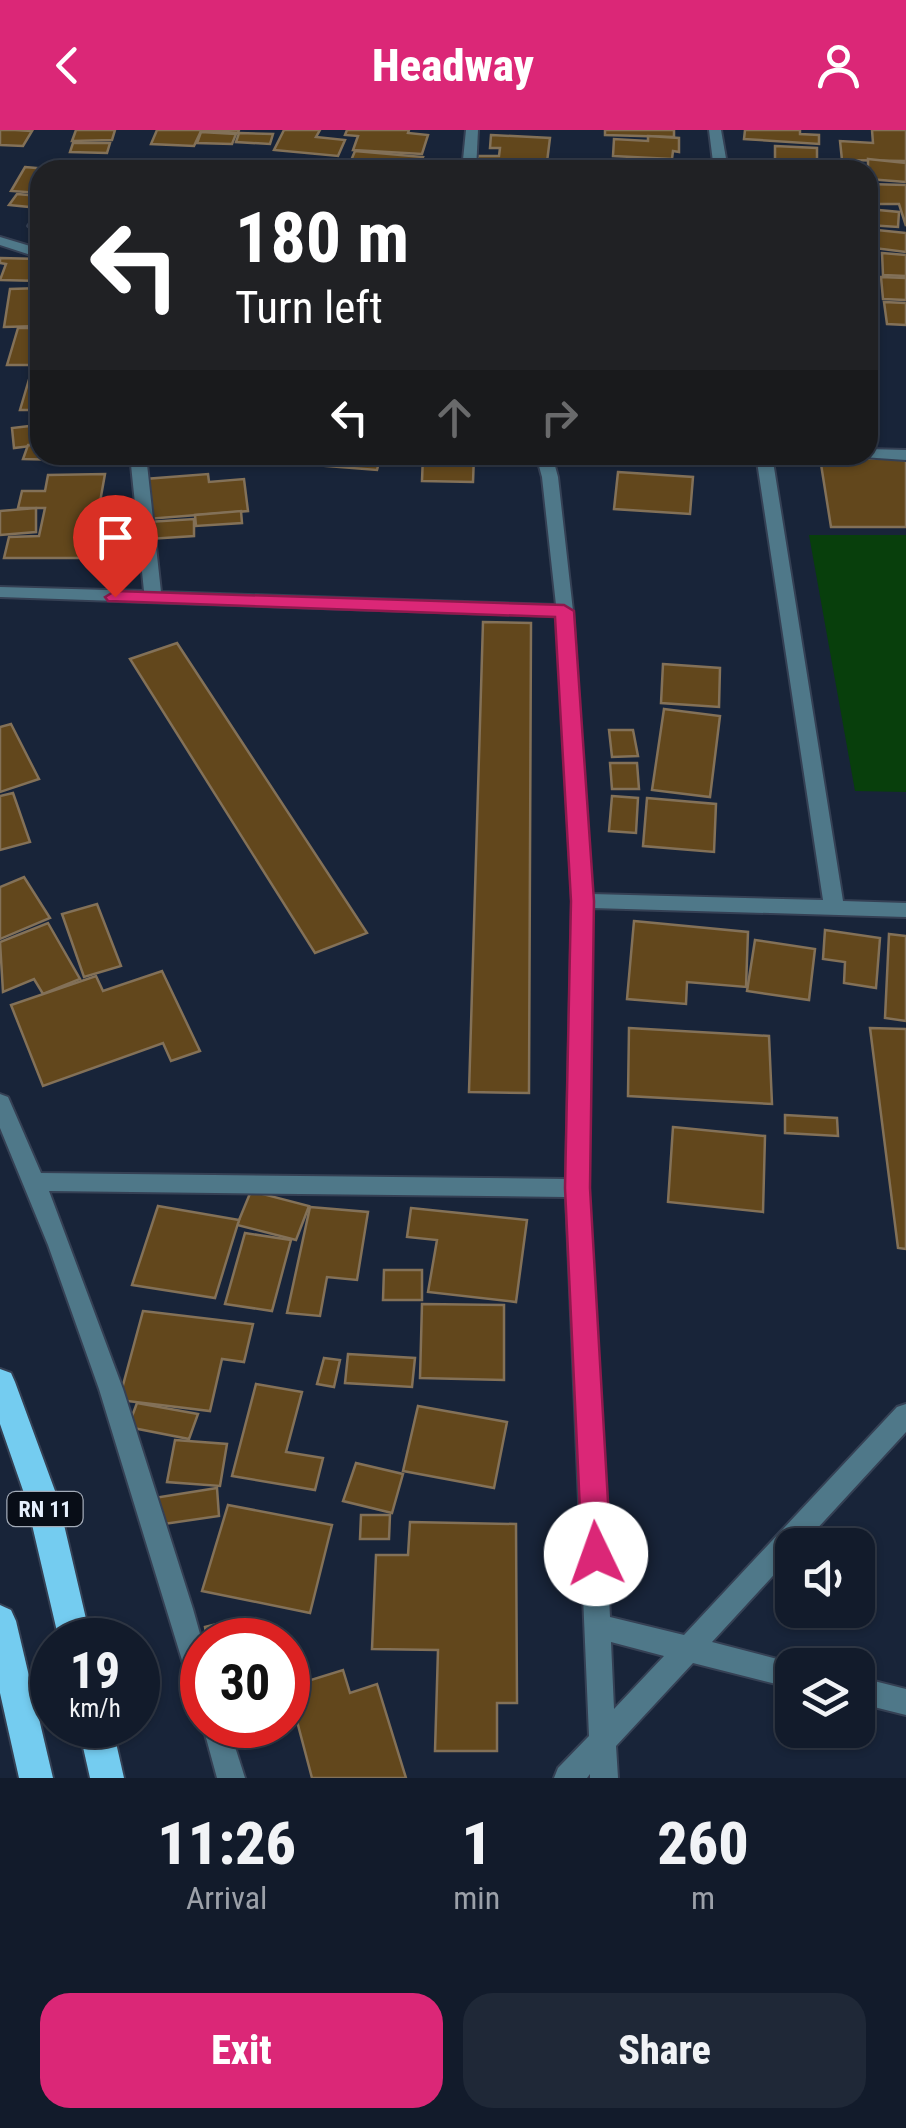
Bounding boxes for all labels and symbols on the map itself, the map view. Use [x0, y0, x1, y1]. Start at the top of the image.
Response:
pin [73, 495, 158, 598]
road number: RN 11 [8, 1492, 82, 1526]
position arrow [544, 1502, 648, 1606]
speed limit sign: 30 [180, 1618, 310, 1748]

